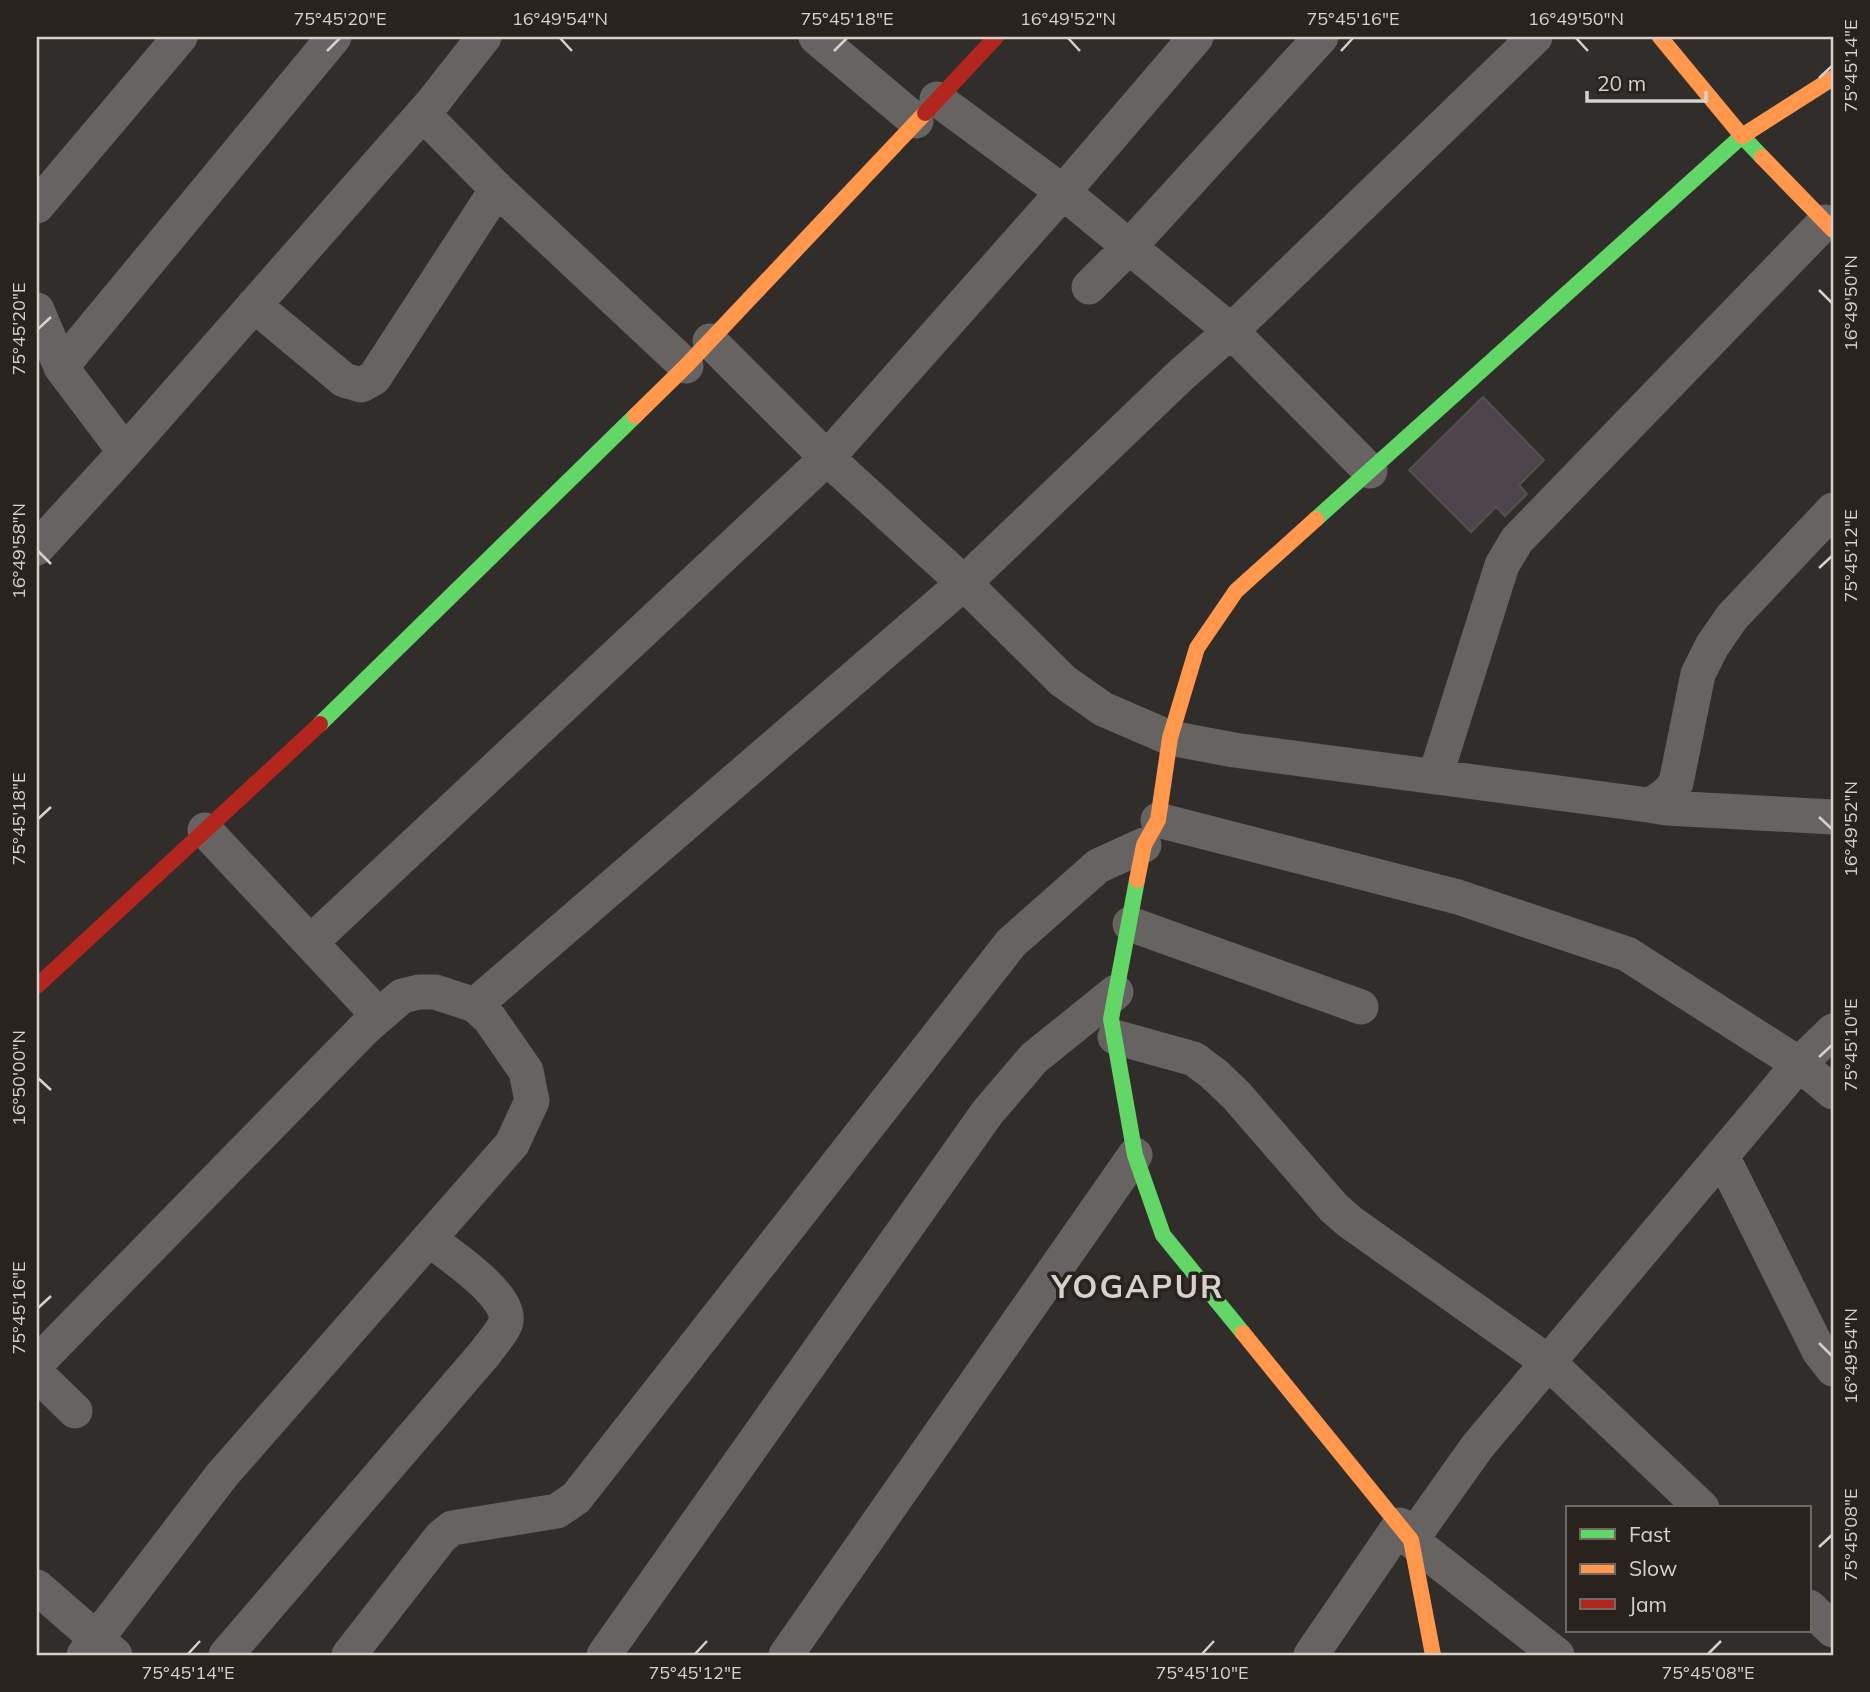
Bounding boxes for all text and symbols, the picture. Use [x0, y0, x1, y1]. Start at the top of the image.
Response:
text: 75°45'20"E [293, 7, 387, 30]
text: 16°49'54"N [512, 7, 608, 30]
text: 75°45'18"E [800, 7, 894, 30]
text: 16°49'52"N [1020, 7, 1116, 30]
text: 75°45'16"E [1306, 7, 1400, 30]
text: 16°49'50"N [1528, 7, 1624, 30]
text: 75°45'14"E [1839, 19, 1862, 113]
scale bar [1587, 60, 1706, 104]
text: 20 m [1597, 70, 1646, 96]
text: 16°49'50"N [1839, 255, 1862, 351]
text: 75°45'20"E [7, 282, 30, 376]
text: 16°49'58"N [7, 503, 30, 599]
text: 75°45'12"E [1839, 509, 1862, 603]
text: 75°45'18"E [7, 772, 30, 866]
text: 16°49'52"N [1839, 781, 1862, 877]
text: 75°45'10"E [1839, 998, 1862, 1092]
text: 16°50'00"N [7, 1030, 30, 1126]
text: 75°45'16"E [7, 1261, 30, 1355]
district label: YOGAPUR [1050, 1266, 1225, 1306]
text: 16°49'54"N [1839, 1308, 1862, 1404]
text: 75°45'08"E [1839, 1488, 1862, 1582]
legend [1566, 1506, 1811, 1632]
text: Fast [1629, 1521, 1671, 1547]
text: Slow [1629, 1555, 1677, 1581]
text: Jam [1629, 1591, 1667, 1617]
text: 75°45'14"E [141, 1661, 235, 1684]
text: 75°45'12"E [648, 1661, 742, 1684]
text: 75°45'10"E [1155, 1661, 1249, 1684]
text: 75°45'08"E [1661, 1661, 1755, 1684]

